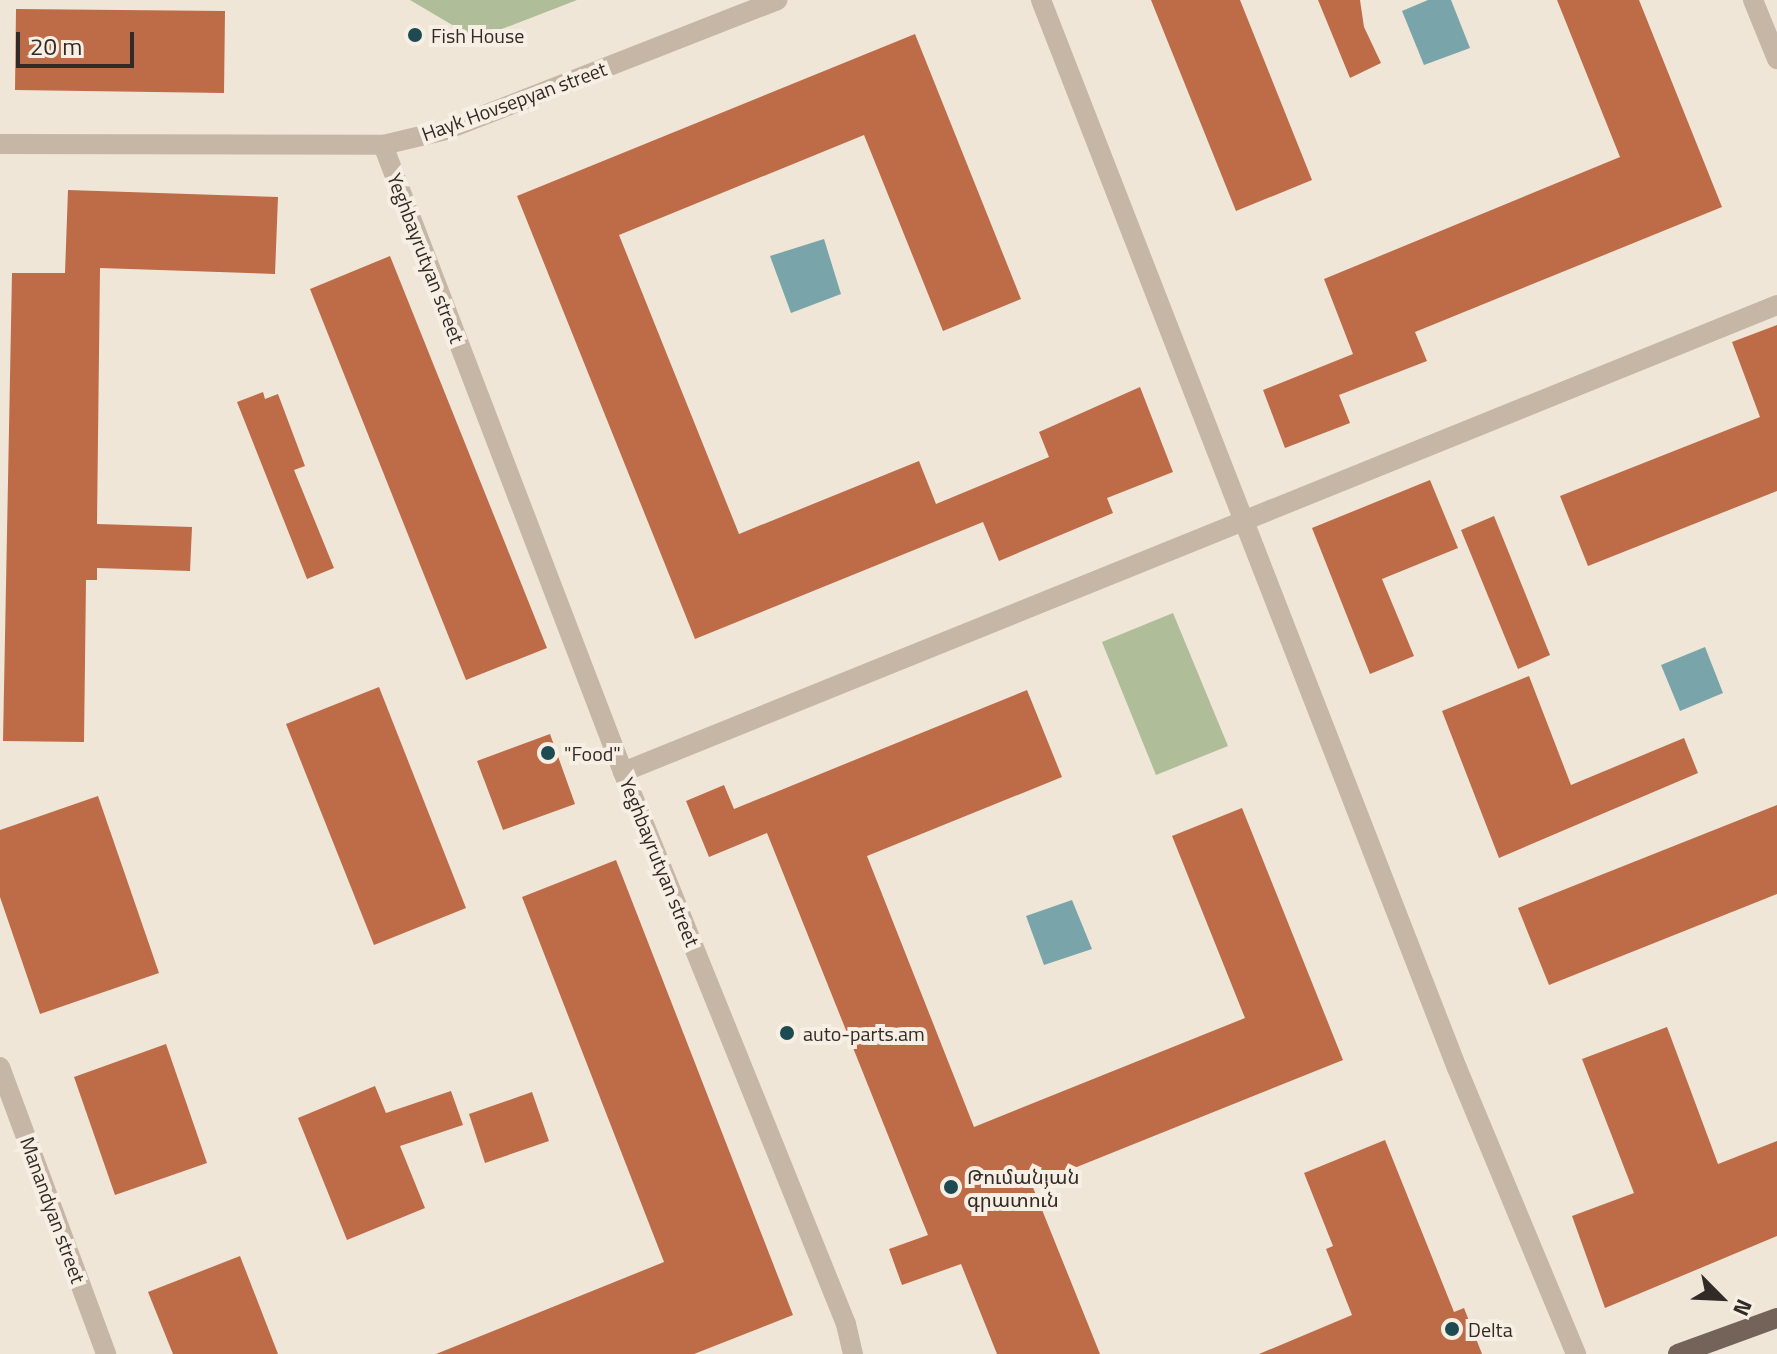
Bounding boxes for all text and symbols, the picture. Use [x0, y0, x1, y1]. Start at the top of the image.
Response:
scale bar [20, 16, 138, 66]
place label: Fish House [431, 23, 524, 47]
marker: Fish House [406, 26, 424, 44]
text: 20 m [30, 28, 82, 64]
street label: Hayk Hovsepyan street [418, 56, 610, 146]
street label: Yeghbayrutyan street [383, 170, 469, 346]
place label: "Food" [564, 741, 621, 765]
marker: "Food" [539, 744, 557, 762]
street label: Yeghbayrutyan street [615, 774, 705, 950]
place label: auto-parts.am [803, 1021, 925, 1045]
marker: auto-parts.am [778, 1024, 796, 1042]
street label: Manandyan street [15, 1134, 91, 1286]
place label: Թումանյան գրատուն [967, 1164, 1079, 1211]
marker: Թումանյան գրատուն [942, 1178, 960, 1196]
north arrow [1681, 1258, 1761, 1338]
text: N [1724, 1294, 1762, 1322]
place label: Delta [1468, 1317, 1513, 1341]
marker: Delta [1443, 1320, 1461, 1338]

